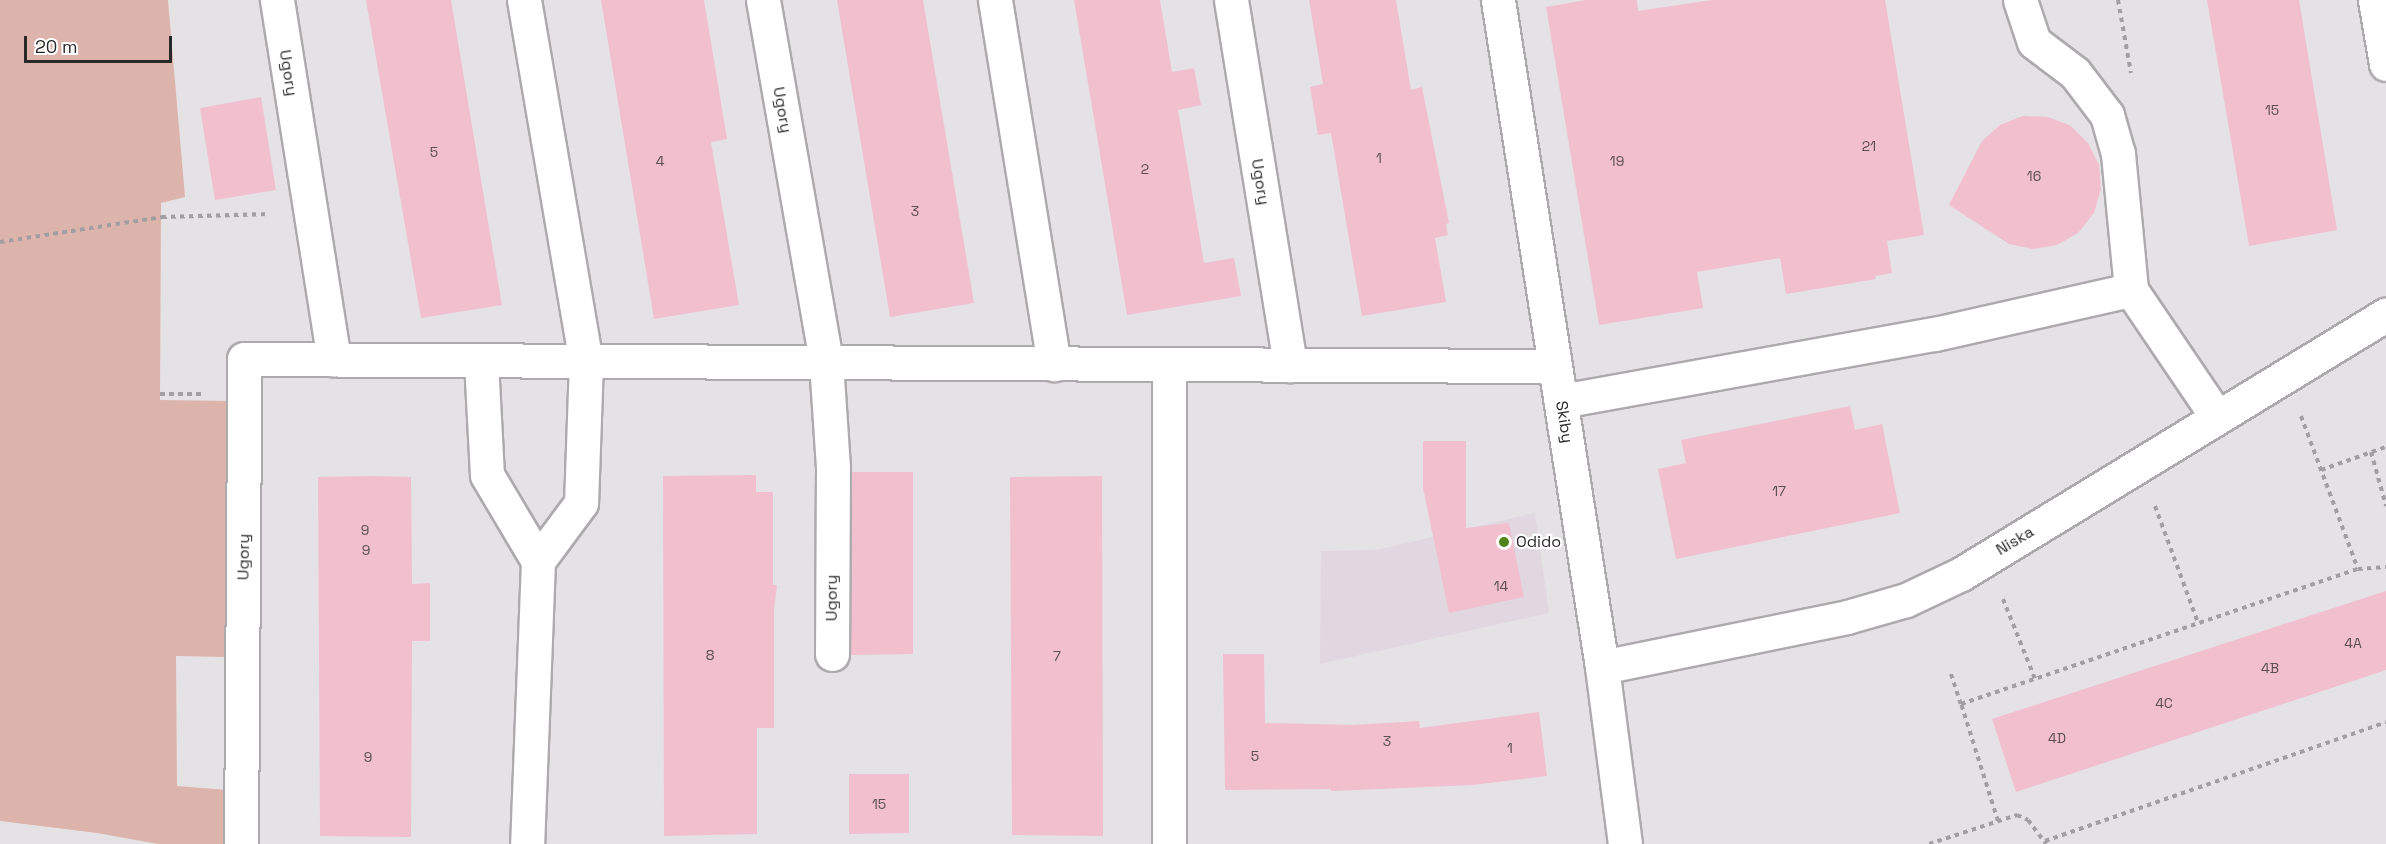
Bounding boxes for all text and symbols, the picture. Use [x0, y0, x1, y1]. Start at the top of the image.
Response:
scale bar [27, 24, 176, 62]
text: 20 m [35, 35, 78, 58]
street label: Ugory [275, 48, 301, 98]
street label: Ugory [768, 85, 796, 135]
house number: 15 [2265, 102, 2279, 118]
house number: 21 [1862, 138, 1876, 154]
house number: 5 [430, 144, 438, 160]
house number: 1 [1376, 150, 1382, 166]
house number: 4 [656, 153, 664, 169]
house number: 19 [1610, 153, 1624, 169]
street label: Ugory [1247, 157, 1273, 207]
house number: 2 [1141, 161, 1149, 177]
house number: 16 [2027, 168, 2041, 184]
house number: 3 [911, 203, 919, 219]
street label: Skiby [1551, 400, 1577, 444]
house number: 17 [1772, 483, 1786, 499]
house number: 9 [361, 522, 369, 538]
street label: Niska [1993, 522, 2037, 560]
place label: Odido [1516, 532, 1561, 552]
street label: Ugory [234, 534, 254, 580]
marker: Odido [1497, 535, 1511, 549]
house number: 9 [362, 542, 370, 558]
street label: Ugory [822, 575, 842, 621]
house number: 14 [1494, 578, 1508, 594]
house number: 4A [2344, 635, 2362, 651]
house number: 8 [706, 647, 714, 663]
house number: 7 [1053, 648, 1061, 664]
house number: 4B [2261, 660, 2279, 676]
house number: 4C [2155, 695, 2173, 711]
house number: 4D [2048, 730, 2066, 746]
house number: 3 [1383, 733, 1391, 749]
house number: 1 [1507, 740, 1513, 756]
house number: 5 [1251, 748, 1259, 764]
house number: 9 [364, 749, 372, 765]
house number: 15 [872, 796, 886, 812]

